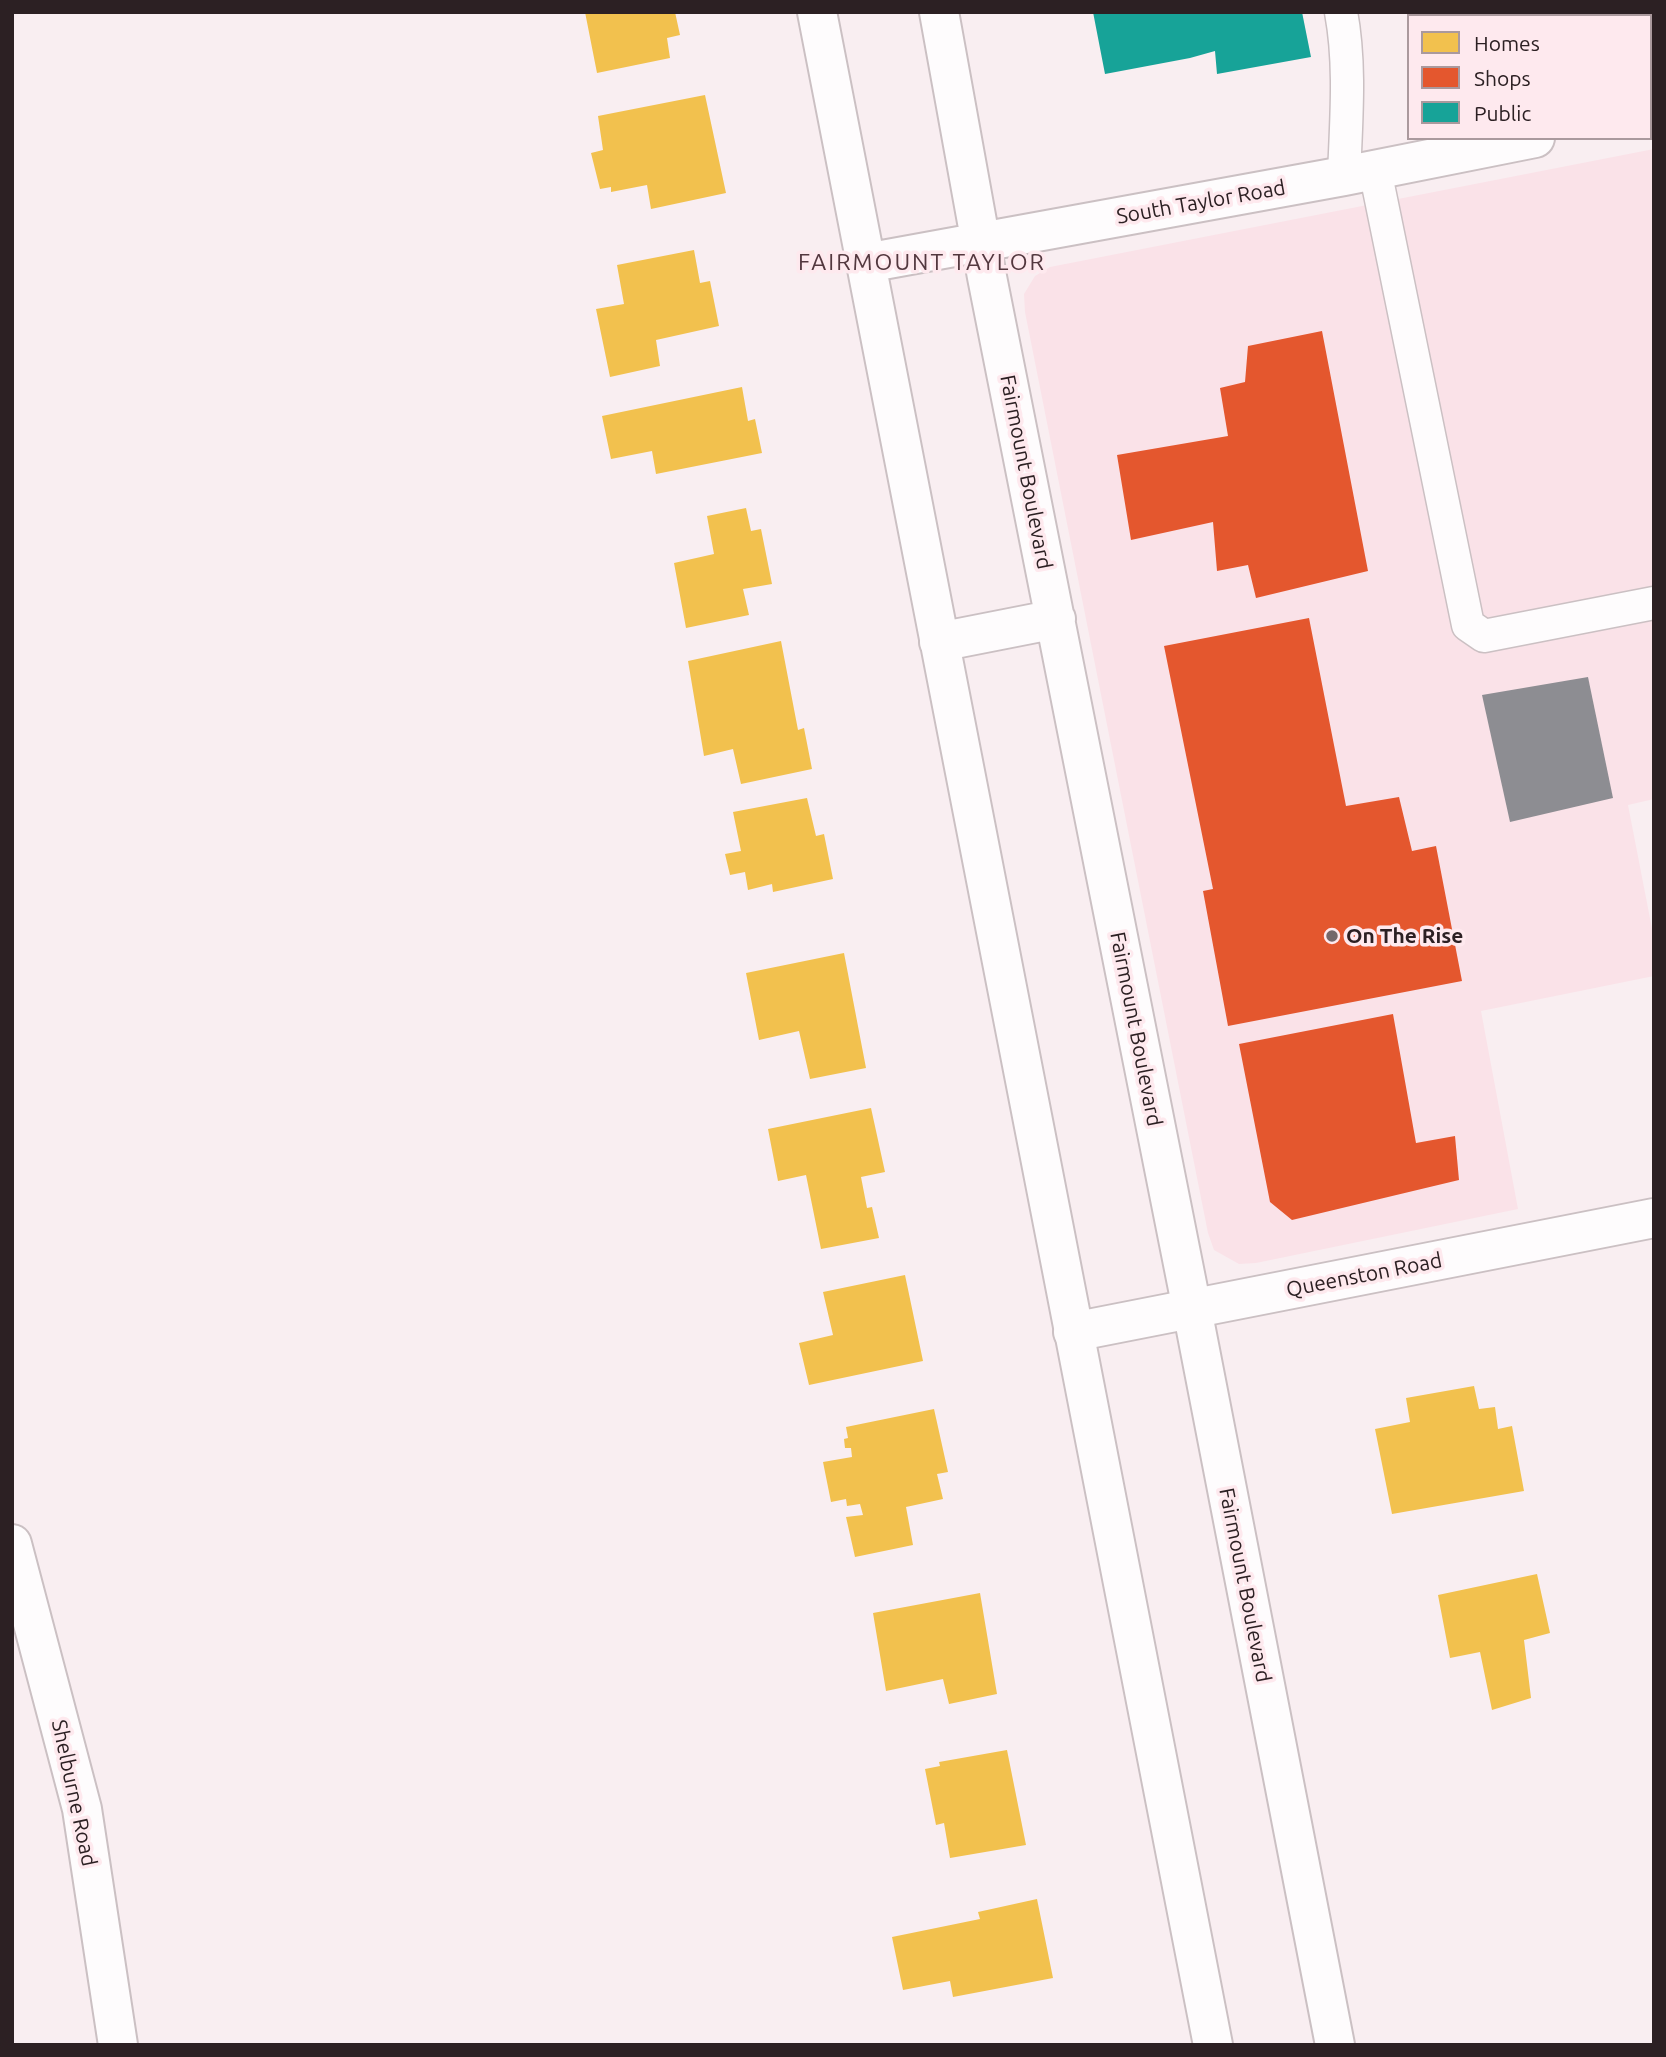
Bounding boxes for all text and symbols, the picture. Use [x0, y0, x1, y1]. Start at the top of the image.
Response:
legend [1407, 14, 1652, 140]
text: Homes [1474, 31, 1540, 55]
text: Shops [1474, 66, 1531, 90]
text: Public [1474, 101, 1531, 125]
street label: South Taylor Road [1115, 175, 1287, 229]
district label: FAIRMOUNT TAYLOR [800, 248, 1044, 276]
street label: Fairmount Boulevard [995, 373, 1057, 571]
place label: On The Rise [1346, 923, 1463, 949]
marker: On The Rise [1324, 928, 1340, 944]
street label: Fairmount Boulevard [1105, 930, 1167, 1128]
street label: Queenston Road [1284, 1248, 1444, 1302]
street label: Fairmount Boulevard [1214, 1486, 1276, 1684]
street label: Shelburne Road [46, 1717, 102, 1869]

